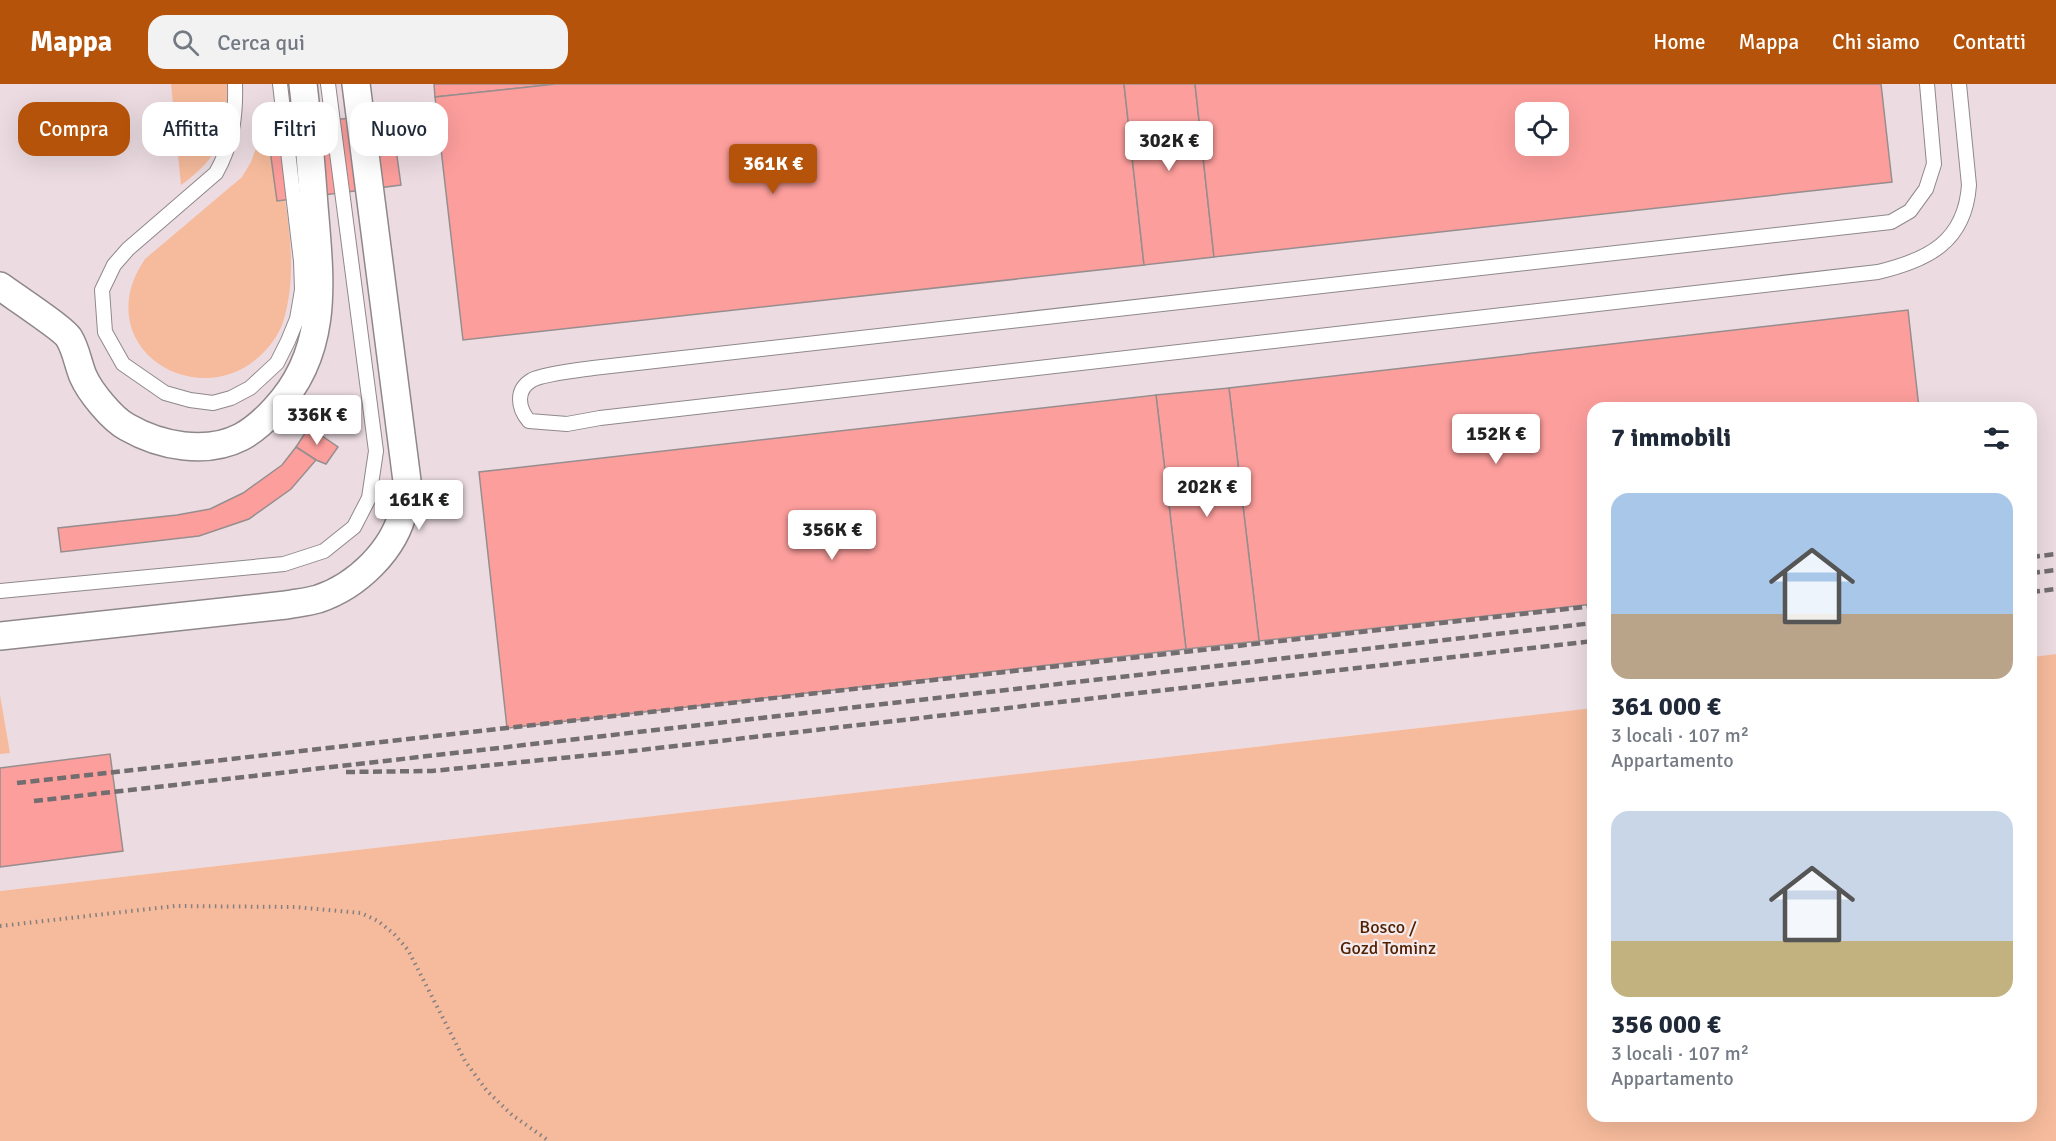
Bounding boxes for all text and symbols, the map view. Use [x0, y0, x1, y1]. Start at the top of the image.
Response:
search box [148, 15, 568, 69]
text: Mappa [30, 25, 112, 59]
icon: search [169, 26, 202, 59]
text: Cerca qui [217, 29, 305, 56]
text: Home [1653, 29, 1706, 55]
text: Mappa [1739, 29, 1799, 55]
text: Chi siamo [1832, 29, 1920, 55]
text: Contatti [1953, 29, 2026, 55]
chip: Compra [18, 102, 130, 156]
chip: Affitta [142, 102, 240, 156]
chip: Filtri [252, 102, 338, 156]
chip: Nuovo [350, 102, 448, 156]
map controls [1515, 102, 1569, 156]
button: locate [1515, 102, 1569, 156]
pin: 302K € [1120, 121, 1218, 172]
text: 302K € [1139, 128, 1199, 153]
pin: 361K € [724, 144, 822, 195]
text: 361K € [743, 151, 803, 176]
pin: 336K € [268, 395, 366, 446]
text: 336K € [287, 402, 347, 427]
pin: 152K € [1447, 414, 1545, 465]
text: 152K € [1466, 421, 1526, 446]
text: 7 immobili [1611, 422, 1731, 454]
icon: filters [1980, 422, 2013, 455]
pin: 202K € [1158, 467, 1256, 518]
text: 202K € [1177, 474, 1237, 499]
pin: 161K € [370, 480, 468, 531]
text: 161K € [389, 487, 449, 512]
pin: 356K € [783, 510, 881, 561]
text: 356K € [802, 517, 862, 542]
icon: home [1758, 532, 1866, 640]
text: 361 000 € [1611, 691, 1721, 723]
text: 3 locali · 107 m² [1611, 723, 1749, 748]
text: Appartamento [1611, 748, 1734, 773]
icon: home [1758, 850, 1866, 958]
park label: Bosco / Gozd Tominz [1340, 916, 1436, 959]
text: 356 000 € [1611, 1009, 1721, 1041]
text: 3 locali · 107 m² [1611, 1041, 1749, 1066]
text: Appartamento [1611, 1066, 1734, 1091]

